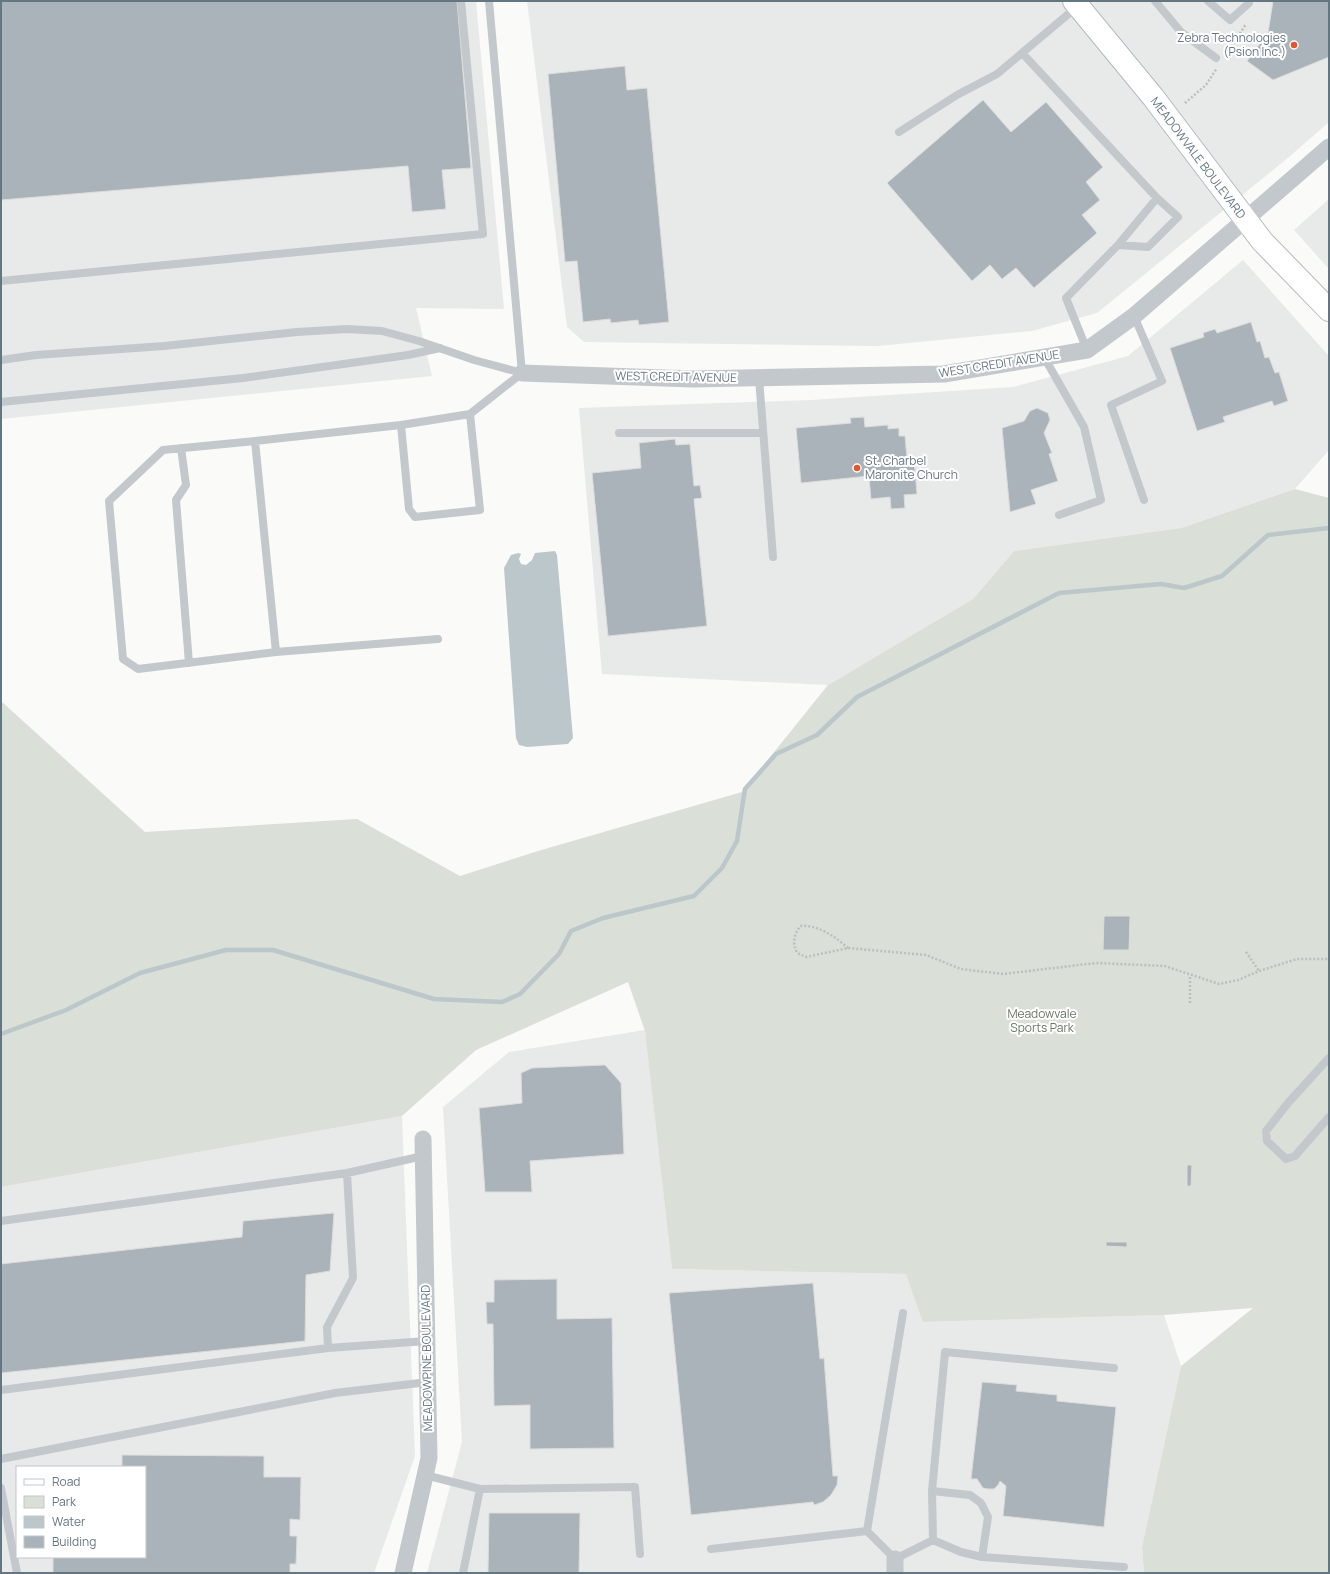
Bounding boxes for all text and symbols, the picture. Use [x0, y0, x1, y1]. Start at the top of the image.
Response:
place label: Zebra Technologies (Psion Inc.) [1177, 29, 1286, 60]
marker: Zebra Technologies (Psion Inc.) [1289, 40, 1299, 50]
street label: MEADOWVALE BOULEVARD [1147, 93, 1250, 222]
street label: WEST CREDIT AVENUE [937, 346, 1061, 381]
street label: WEST CREDIT AVENUE [615, 367, 737, 386]
place label: St. Charbel Maronite Church [865, 452, 958, 483]
marker: St. Charbel Maronite Church [852, 463, 862, 473]
park label: Meadowvale Sports Park [1007, 1005, 1077, 1036]
street label: MEADOWPINE BOULEVARD [417, 1285, 436, 1431]
legend [16, 1466, 146, 1558]
text: Road [52, 1473, 80, 1490]
text: Park [52, 1493, 77, 1510]
text: Water [52, 1513, 86, 1530]
text: Building [52, 1533, 96, 1550]

